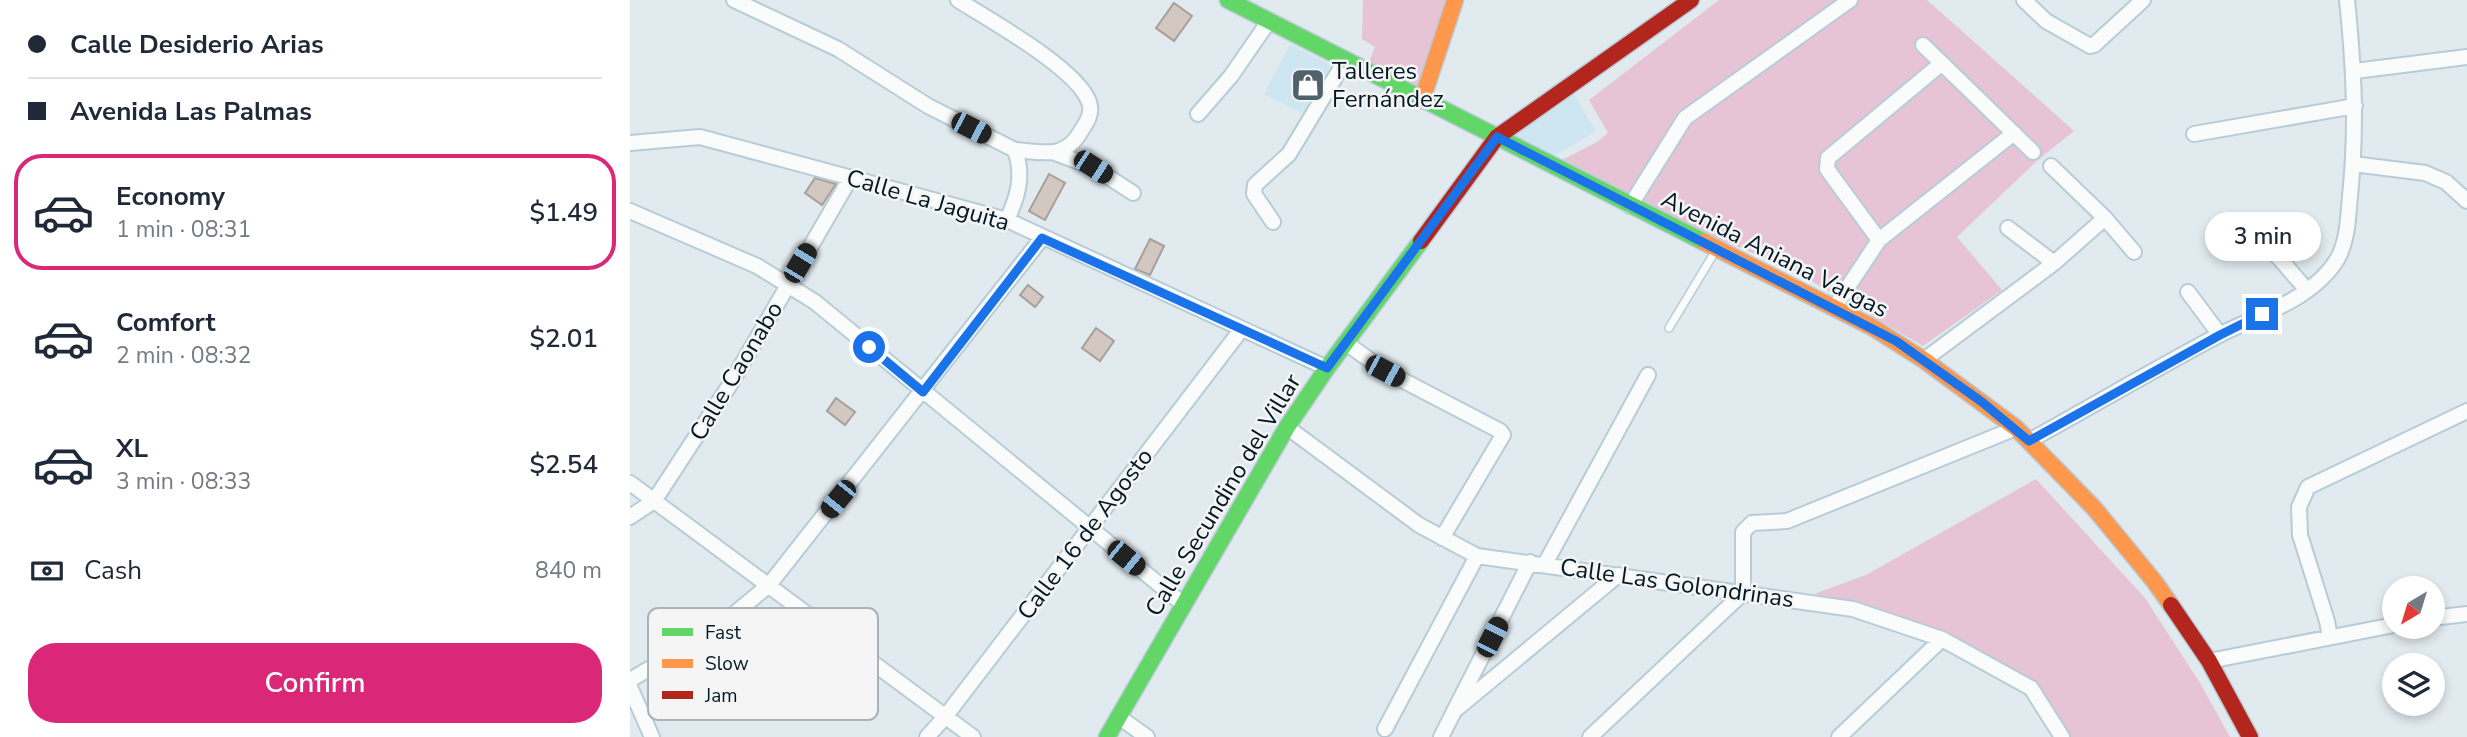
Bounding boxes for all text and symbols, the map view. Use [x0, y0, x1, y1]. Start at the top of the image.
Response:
text: Calle Desiderio Arias [70, 27, 324, 62]
place label: Talleres Fernández [1332, 55, 1444, 115]
shop icon: Talleres Fernández [1289, 66, 1327, 104]
text: Avenida Las Palmas [70, 94, 312, 129]
car [948, 109, 995, 147]
car [1070, 147, 1117, 187]
street label: Calle La Jaguita [843, 161, 1013, 239]
text: Economy [116, 179, 225, 214]
icon: car [32, 181, 95, 244]
street label: Avenida Aniana Vargas [1656, 183, 1894, 325]
text: $1.49 [529, 195, 598, 230]
callout: 3 min [2204, 212, 2320, 262]
text: 1 min · 08:31 [116, 214, 251, 245]
text: 3 min [2234, 221, 2292, 252]
car [781, 240, 820, 286]
street label: Calle Caonabo [682, 295, 790, 447]
route end [2246, 298, 2278, 330]
text: Comfort [116, 305, 216, 340]
icon: car [32, 307, 95, 370]
text: $2.01 [529, 321, 598, 356]
route start [853, 331, 885, 363]
text: 2 min · 08:32 [116, 340, 251, 371]
car [1362, 352, 1409, 390]
street label: Calle Secundino del Villar [1138, 367, 1308, 622]
text: XL [116, 431, 148, 466]
icon: car [32, 433, 95, 496]
street label: Calle 16 de Agosto [1010, 442, 1160, 626]
text: $2.54 [529, 447, 598, 482]
text: 3 min · 08:33 [116, 466, 251, 497]
car [817, 476, 860, 522]
car [1104, 537, 1149, 579]
street label: Calle Las Golondrinas [1558, 551, 1796, 615]
icon: cash [28, 552, 66, 590]
text: Cash [84, 553, 142, 588]
text: 840 m [535, 555, 602, 586]
north arrow [2382, 576, 2445, 639]
map controls [2382, 576, 2445, 716]
legend [648, 608, 878, 720]
car [1474, 614, 1511, 660]
text: Fast [705, 620, 741, 646]
button: Confirm [28, 643, 602, 723]
text: Slow [705, 651, 749, 677]
button: layers [2382, 653, 2445, 716]
text: Jam [704, 683, 738, 709]

